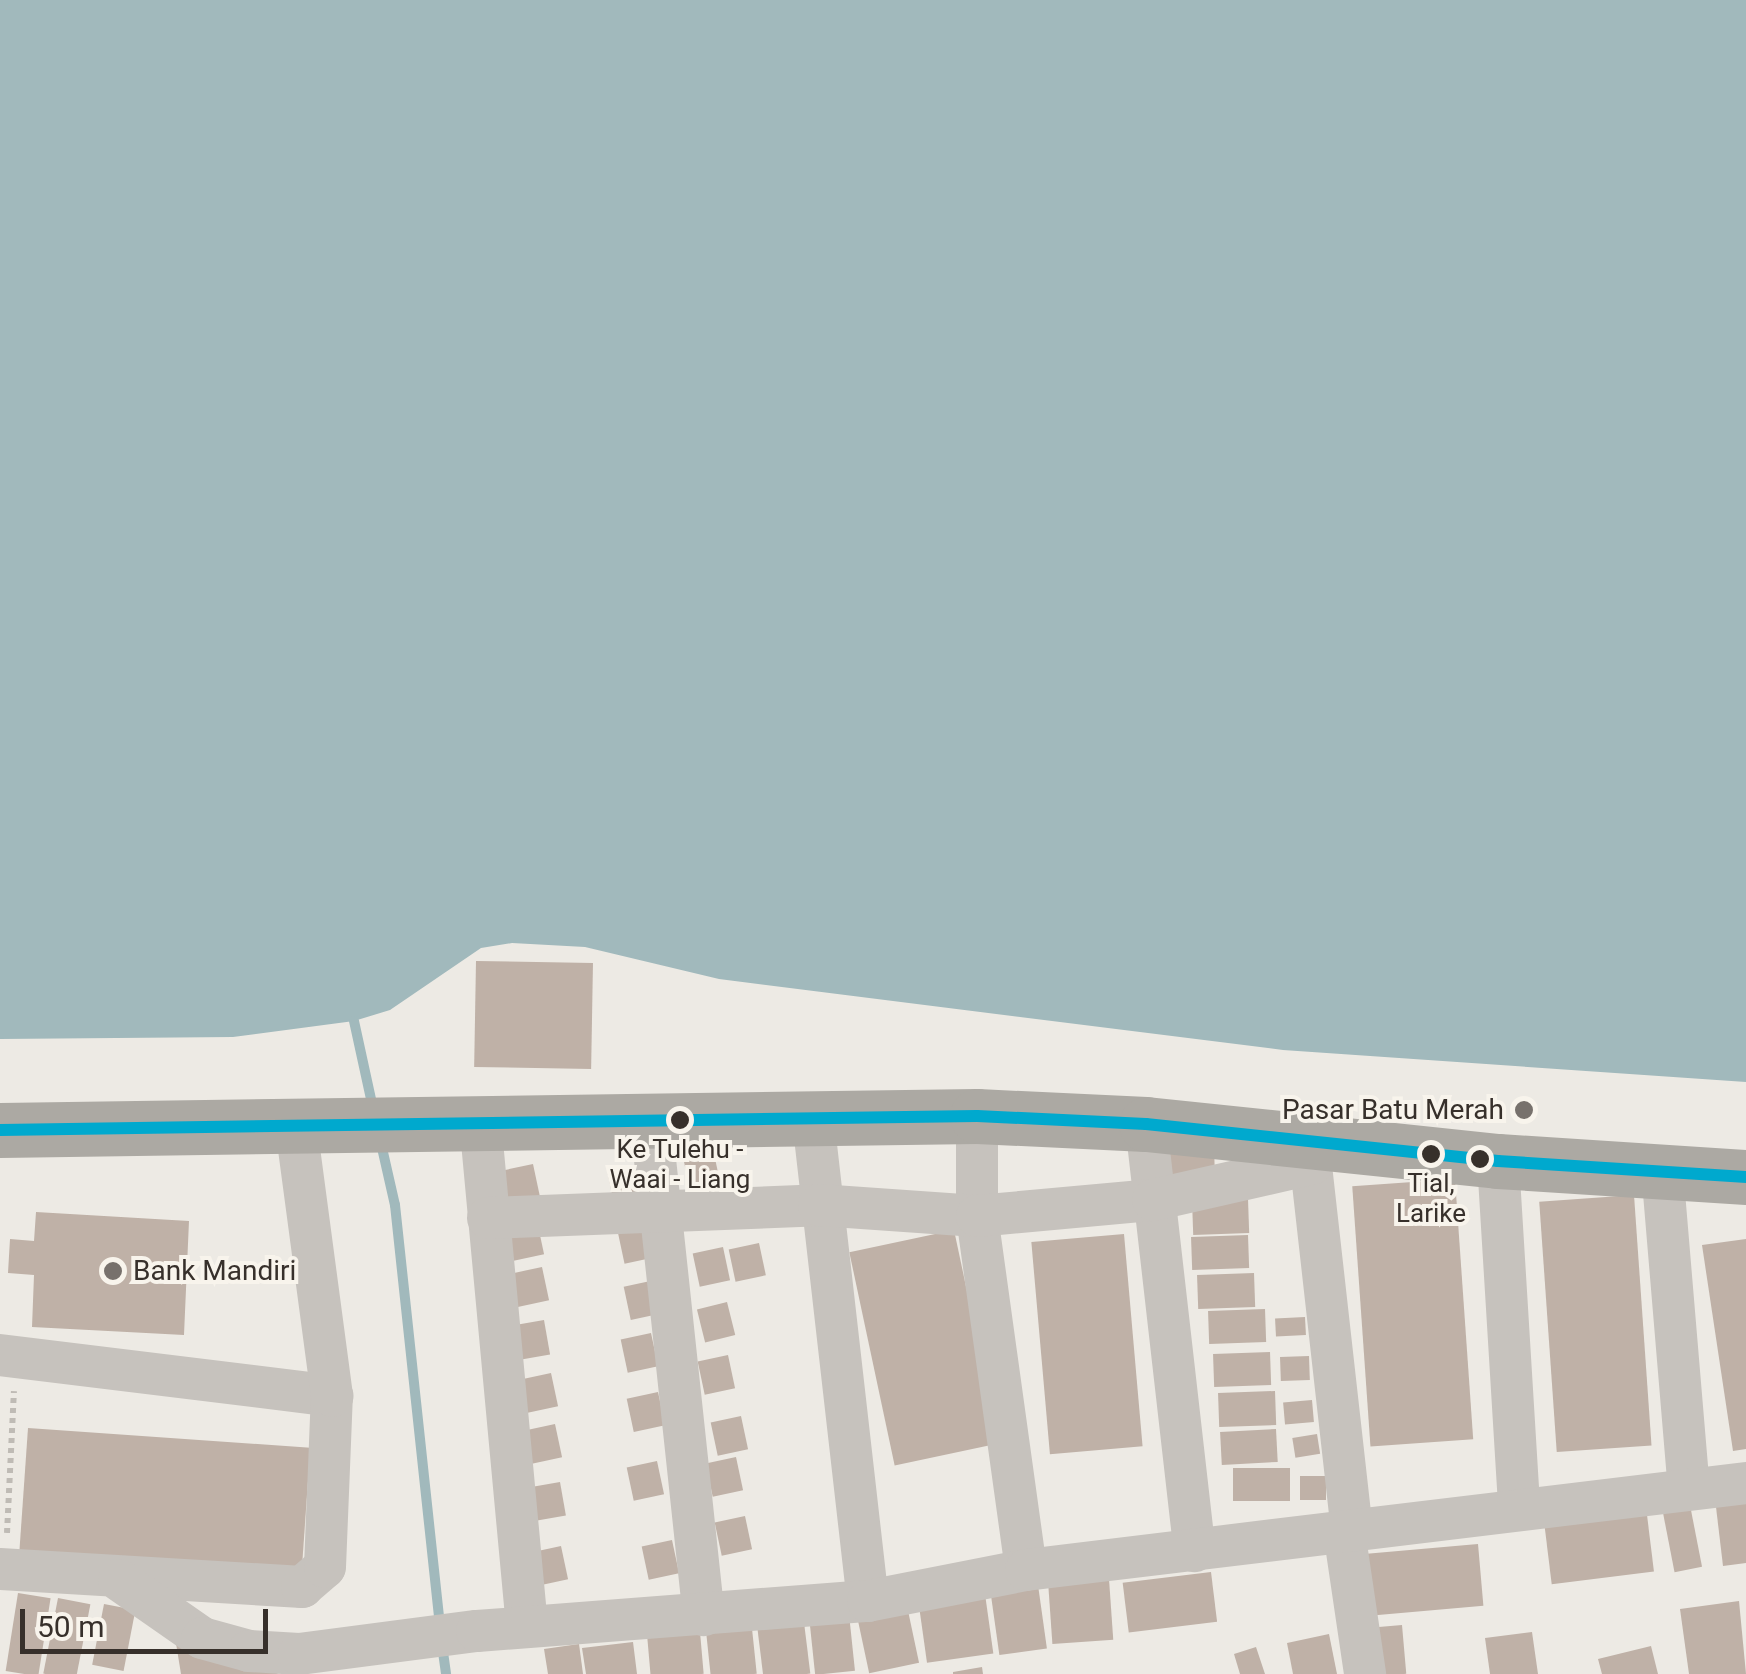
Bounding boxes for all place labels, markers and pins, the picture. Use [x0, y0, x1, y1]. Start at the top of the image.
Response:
place label: Pasar Batu Merah [1282, 1093, 1504, 1127]
marker: Pasar Batu Merah [1513, 1099, 1535, 1121]
marker: Ke Tulehu - Waai - Liang [670, 1110, 690, 1130]
place label: Ke Tulehu - Waai - Liang [610, 1134, 750, 1196]
marker: Tial, Larike [1421, 1144, 1441, 1164]
unlabelled marker [1470, 1149, 1490, 1169]
place label: Tial, Larike [1396, 1168, 1466, 1230]
place label: Bank Mandiri [133, 1254, 296, 1288]
marker: Bank Mandiri [102, 1260, 124, 1282]

